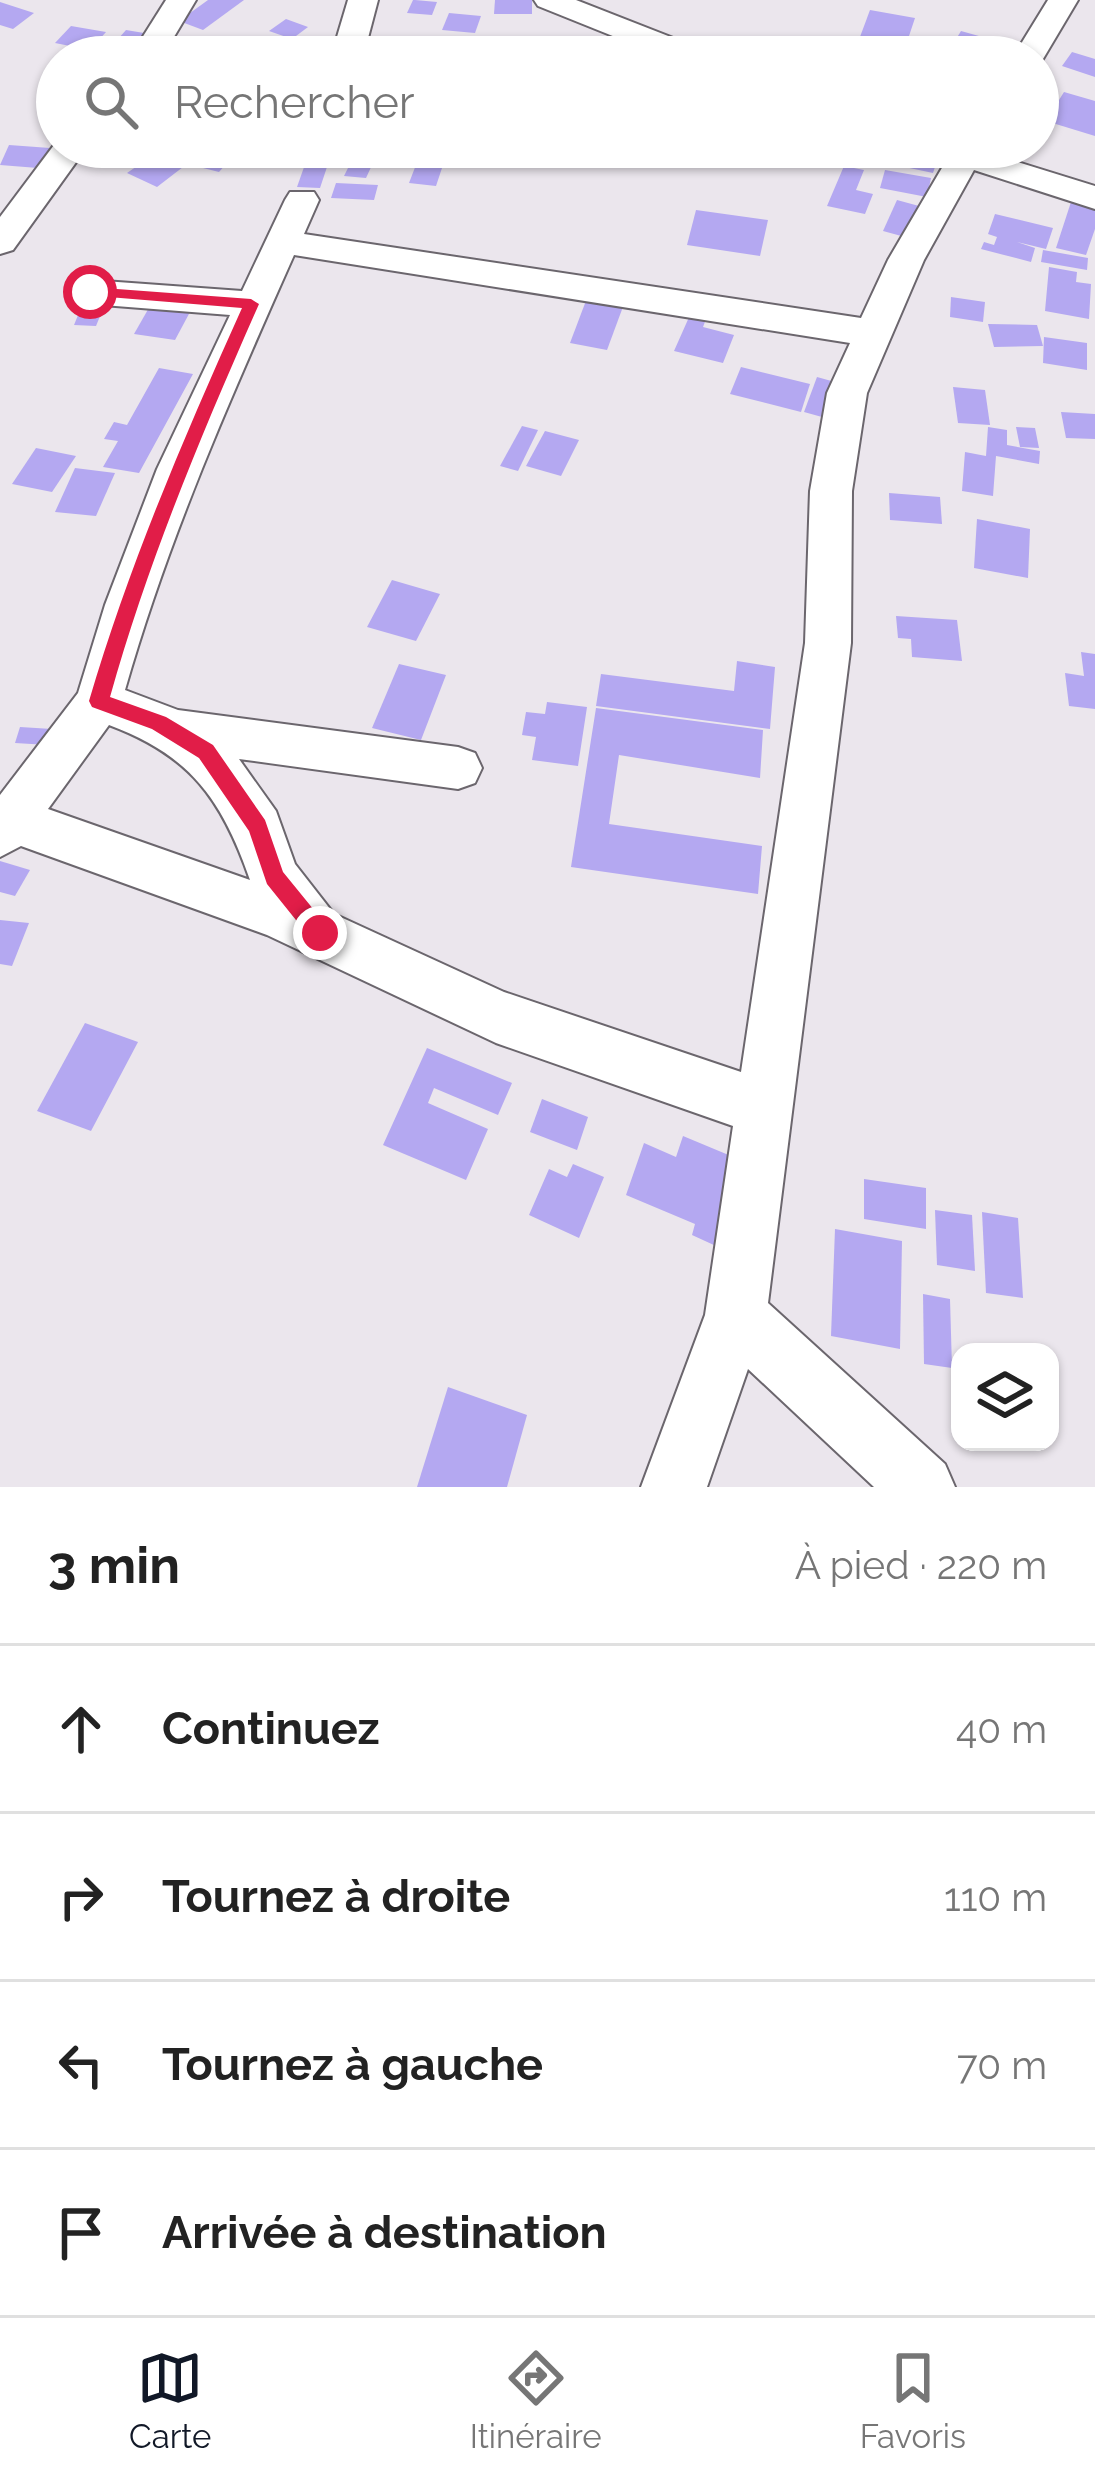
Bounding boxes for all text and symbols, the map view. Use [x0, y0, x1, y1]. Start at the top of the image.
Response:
search box [36, 36, 1059, 168]
icon: search [78, 69, 144, 135]
text: Rechercher [174, 76, 415, 129]
route start [63, 265, 117, 319]
route end [293, 906, 347, 960]
map controls [951, 1343, 1059, 1451]
button: layers [951, 1343, 1059, 1451]
text: 3 min [48, 1535, 180, 1595]
text: À pied · 220 m [795, 1542, 1047, 1588]
icon: ahead [48, 1696, 114, 1762]
text: Continuez [162, 1702, 380, 1755]
text: 40 m [956, 1706, 1047, 1752]
icon: right [48, 1864, 114, 1930]
text: Tournez à droite [162, 1870, 510, 1923]
text: 110 m [944, 1874, 1047, 1920]
icon: left [48, 2032, 114, 2098]
text: Tournez à gauche [162, 2038, 543, 2091]
text: 70 m [957, 2042, 1047, 2088]
icon: arrive [48, 2200, 114, 2266]
text: Arrivée à destination [162, 2206, 607, 2259]
tab: Carte [129, 2345, 211, 2456]
tab: Itinéraire [470, 2345, 602, 2456]
tab: Favoris [860, 2345, 966, 2456]

